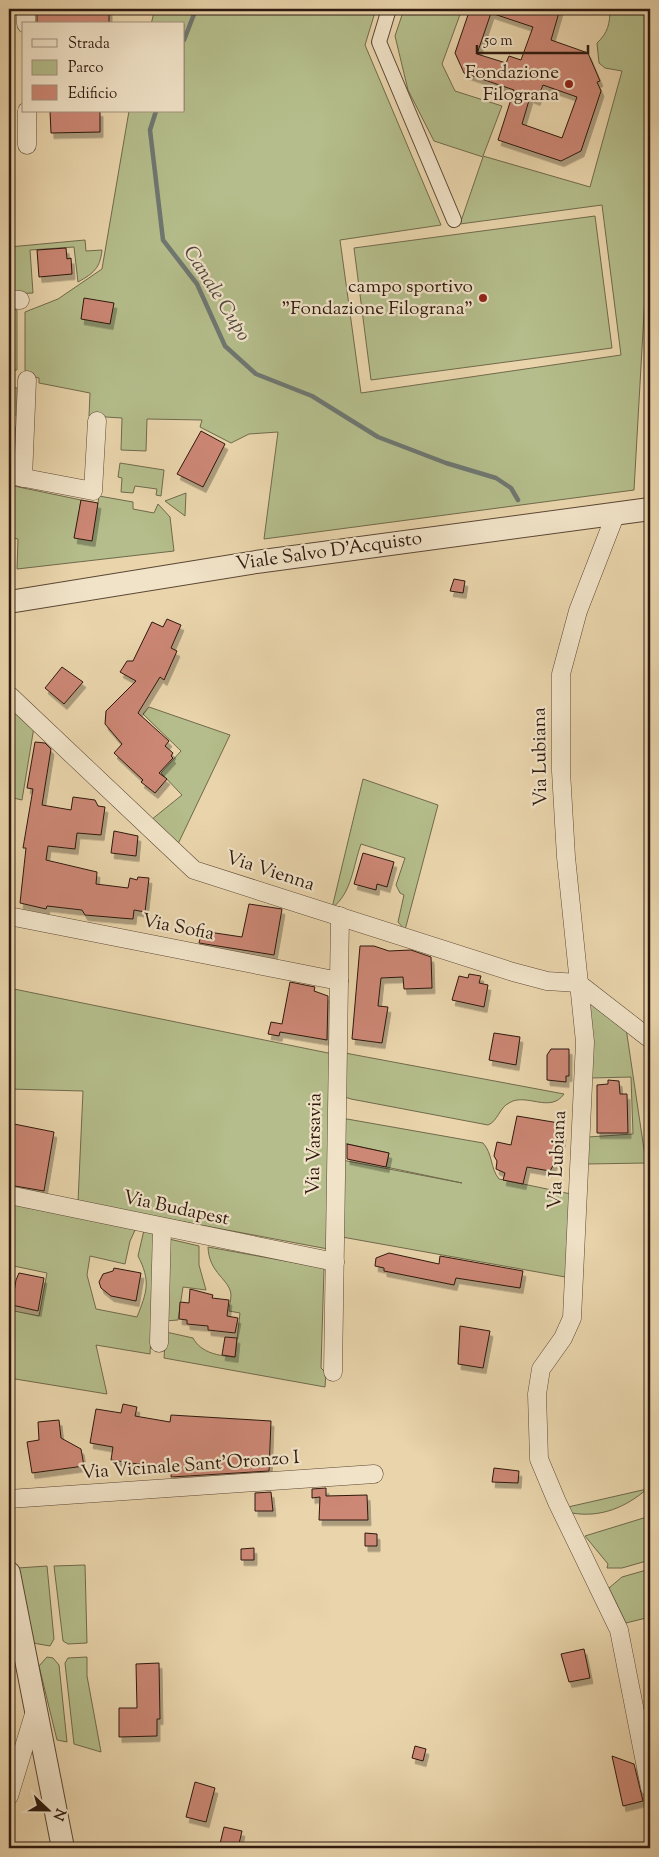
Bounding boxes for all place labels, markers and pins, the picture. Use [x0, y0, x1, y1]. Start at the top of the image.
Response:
place label: Fondazione Filograna [465, 60, 559, 109]
marker: Fondazione Filograna [563, 78, 575, 90]
place label: campo sportivo "Fondazione Filograna" [282, 274, 473, 323]
marker: campo sportivo "Fondazione Filograna" [477, 292, 489, 304]

